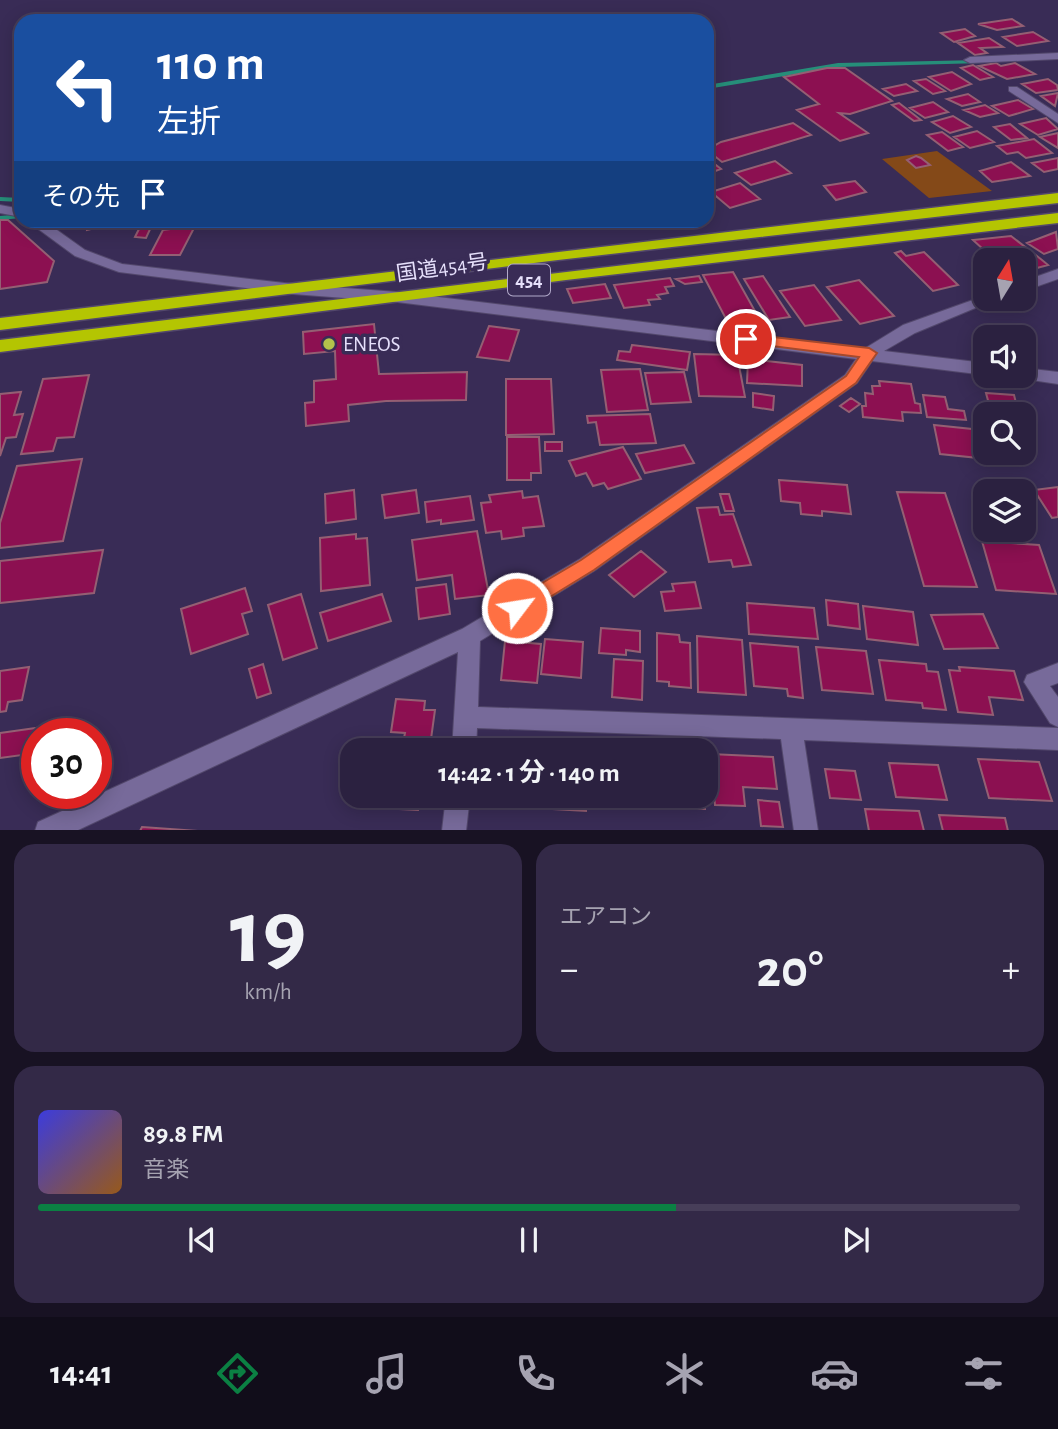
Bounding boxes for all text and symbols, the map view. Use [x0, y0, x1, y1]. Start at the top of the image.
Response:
text: 110 m [157, 40, 265, 89]
icon: left [42, 42, 133, 133]
text: 左折 [157, 106, 221, 138]
icon: arrive [134, 175, 172, 213]
text: その先 [42, 184, 120, 210]
north arrow [973, 248, 1036, 312]
map controls [973, 248, 1036, 542]
street label: 国道454号 [395, 250, 489, 285]
road number: 454 [508, 264, 550, 296]
pin [716, 309, 776, 369]
icon: arrive [727, 320, 765, 358]
button: sound [973, 325, 1036, 388]
place label: ENEOS [343, 334, 401, 355]
marker: ENEOS [321, 336, 337, 352]
button: search [973, 402, 1036, 465]
button: layers [973, 479, 1036, 542]
position arrow [480, 571, 554, 645]
speed limit sign: 30 [21, 718, 112, 809]
text: 14:42 · 1 分 · 140 m [438, 760, 620, 786]
text: 19 [230, 888, 306, 979]
text: エアコン [560, 906, 652, 929]
text: 20° [757, 944, 823, 996]
text: − [560, 951, 578, 989]
text: + [1002, 951, 1020, 989]
text: km/h [244, 981, 292, 1004]
text: 89.8 FM [143, 1121, 223, 1147]
text: 音楽 [143, 1159, 189, 1182]
icon: previous [183, 1221, 221, 1259]
icon: pause [510, 1221, 548, 1259]
icon: next [837, 1221, 875, 1259]
icon: directions [213, 1349, 262, 1398]
icon: music [362, 1349, 411, 1398]
icon: phone [511, 1349, 560, 1398]
icon: climate [660, 1349, 709, 1398]
icon: car [810, 1349, 859, 1398]
icon: filters [959, 1349, 1008, 1398]
text: 14:41 [50, 1357, 113, 1389]

